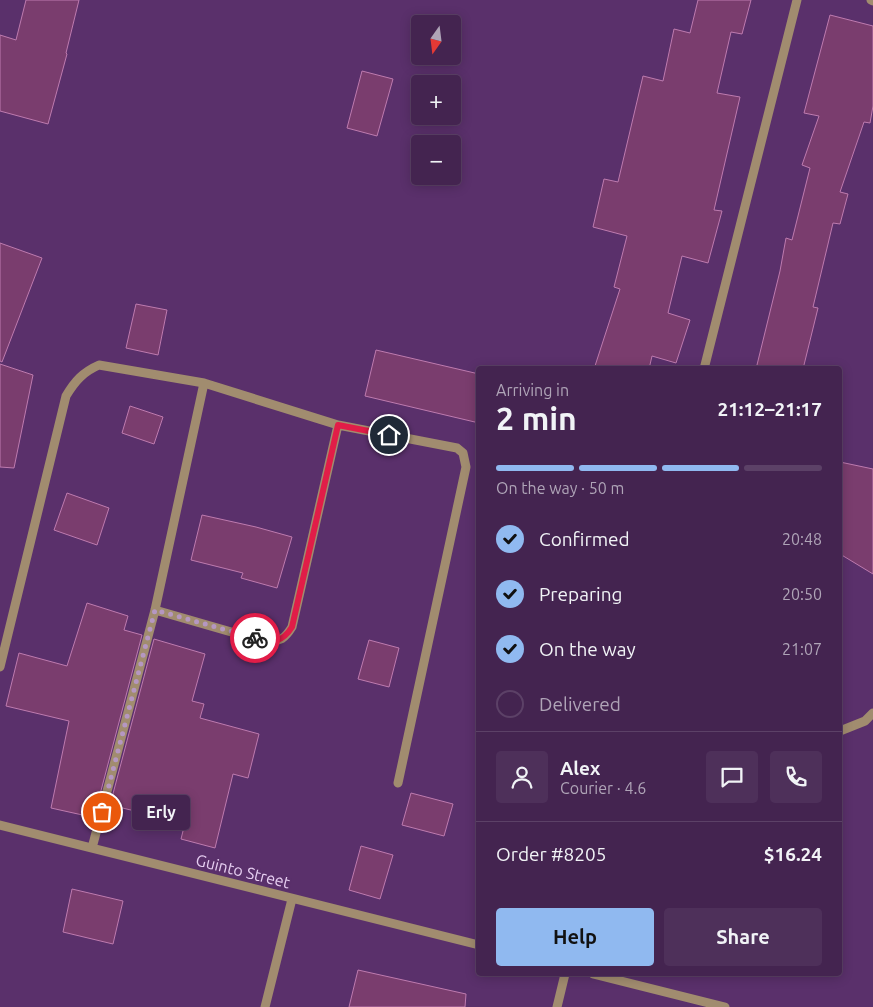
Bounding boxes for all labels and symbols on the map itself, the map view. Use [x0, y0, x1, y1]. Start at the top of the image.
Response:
north arrow [411, 15, 461, 65]
pin [368, 414, 410, 456]
courier [230, 613, 280, 663]
pin [81, 791, 123, 833]
callout: Erly [132, 794, 190, 830]
street label: Guinto Street [194, 851, 293, 892]

